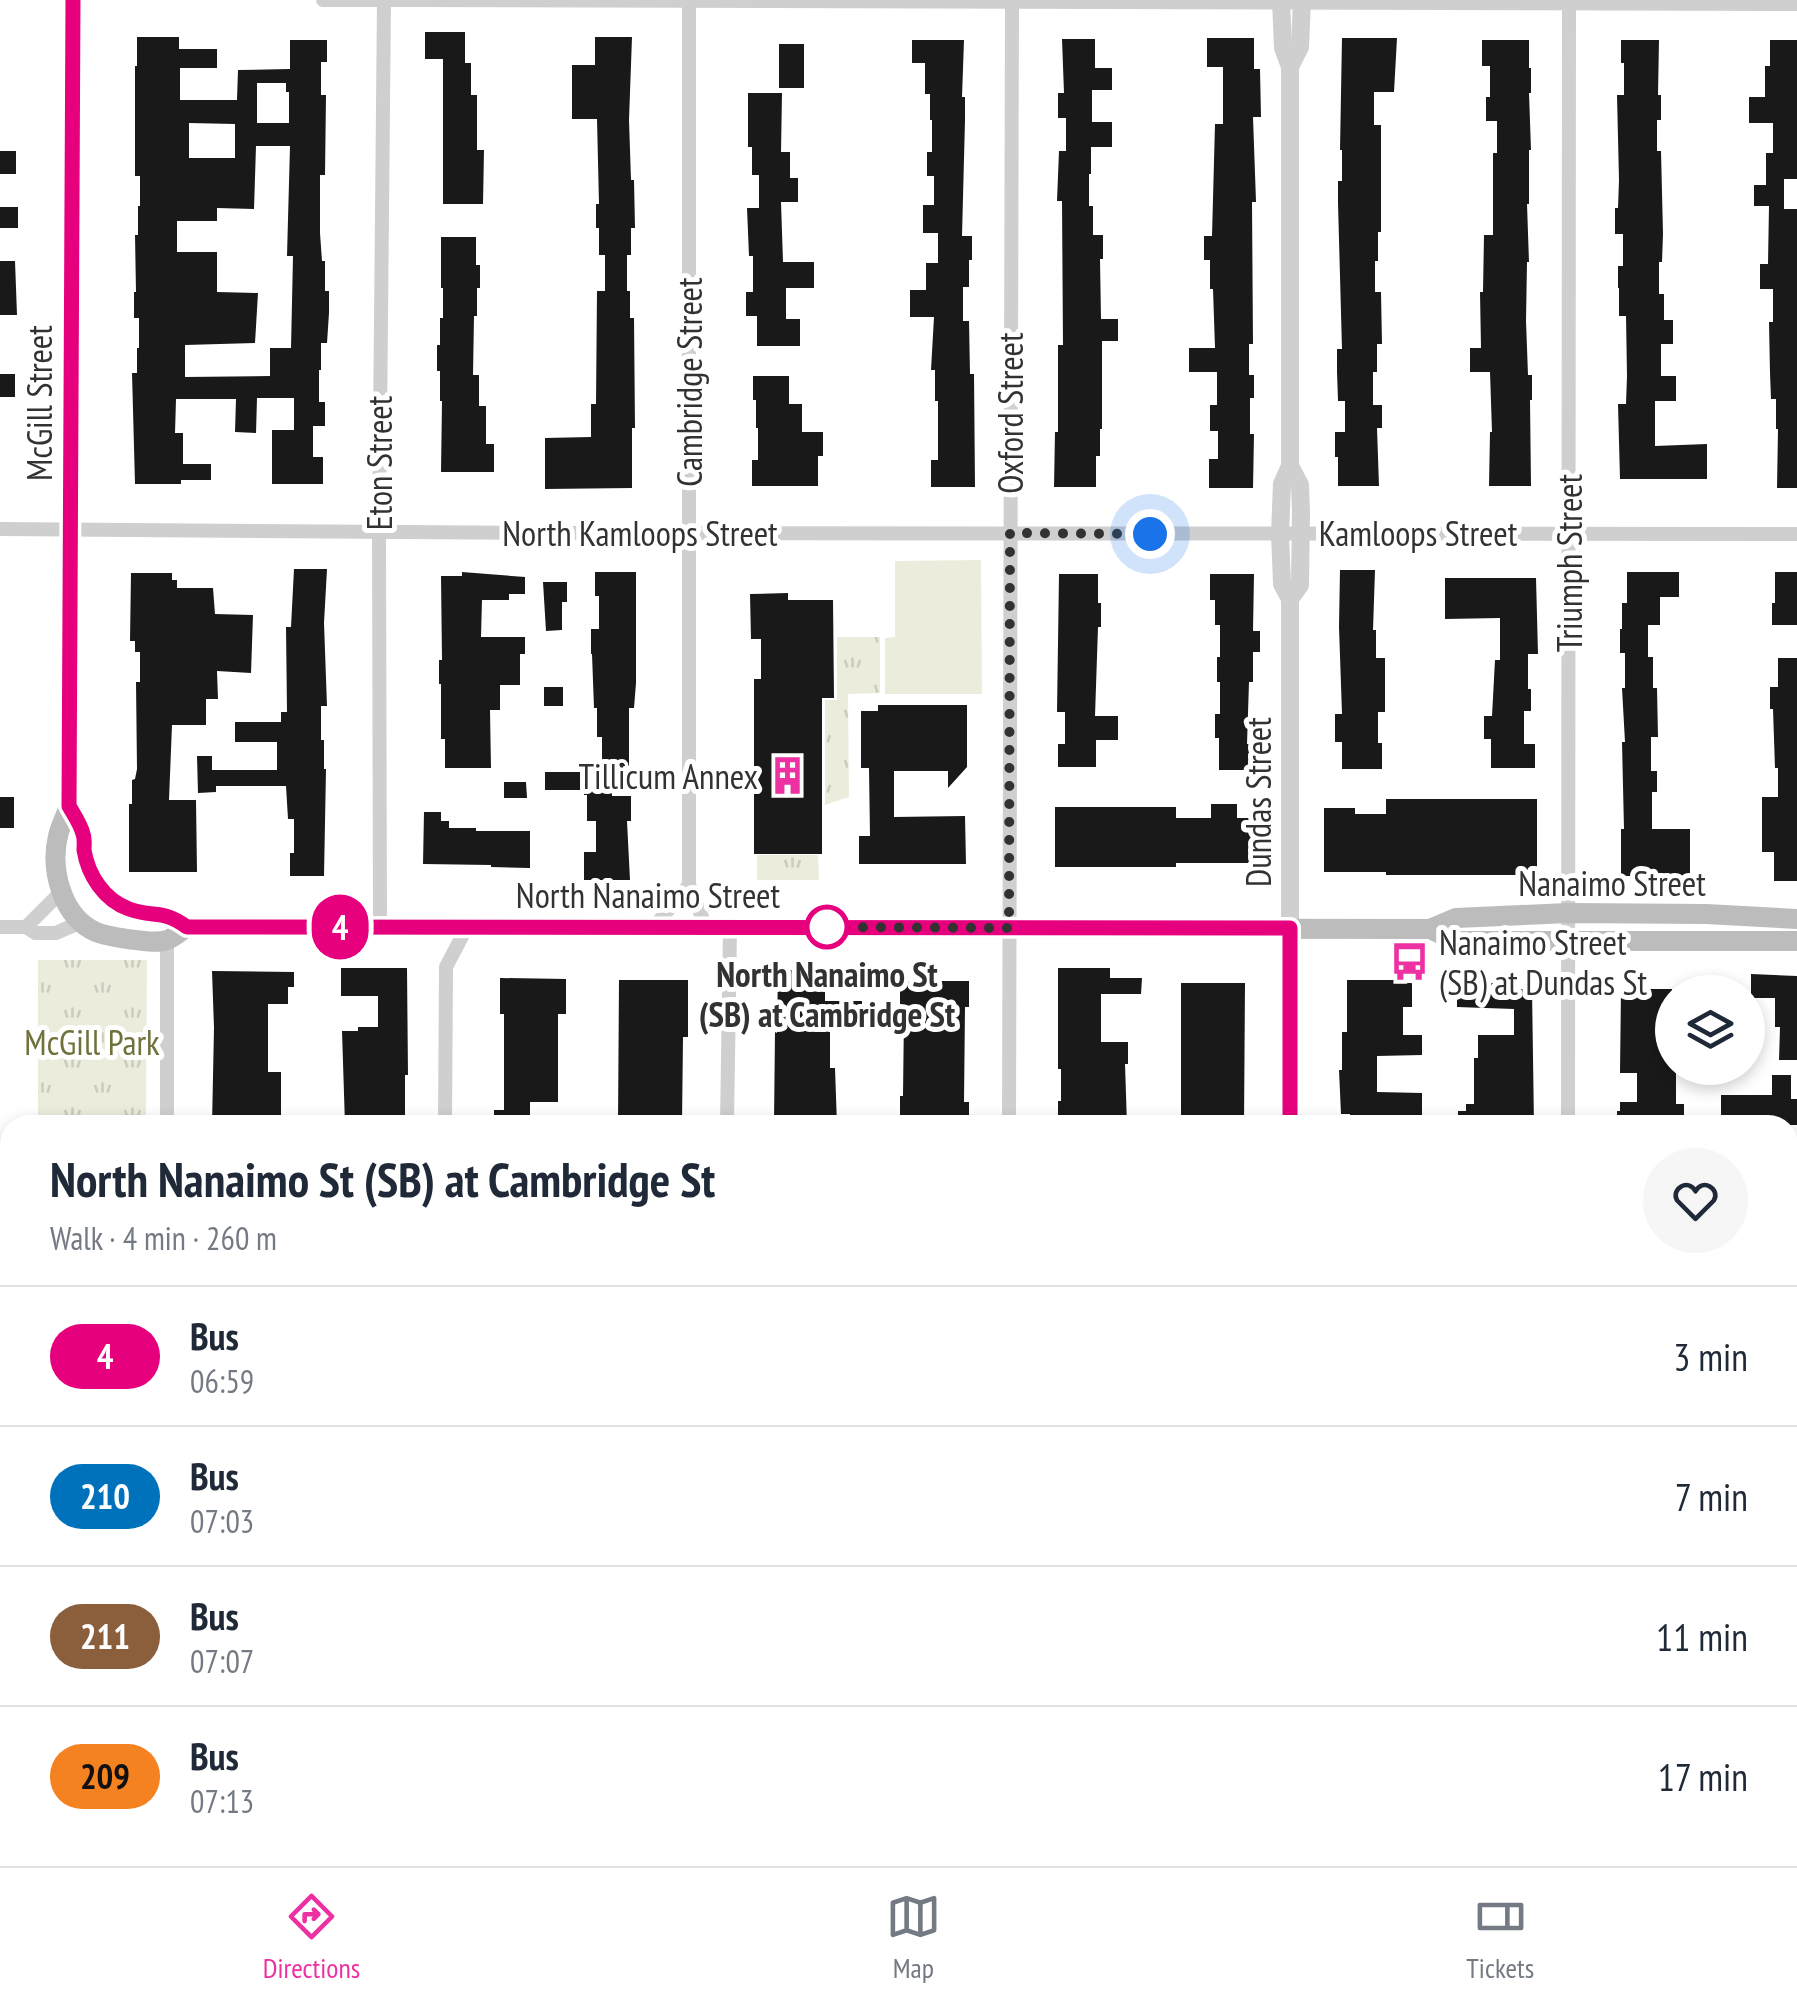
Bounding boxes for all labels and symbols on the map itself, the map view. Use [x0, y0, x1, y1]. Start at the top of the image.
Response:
street label: Cambridge Street [666, 277, 712, 487]
street label: McGill Street [16, 325, 62, 481]
street label: Oxford Street [987, 332, 1033, 494]
street label: Eton Street [356, 395, 402, 530]
street label: Triumph Street [1546, 473, 1592, 652]
your location [1125, 509, 1175, 559]
street label: North Kamloops Street [502, 510, 778, 556]
street label: Kamloops Street [1319, 510, 1518, 556]
street label: Dundas Street [1235, 717, 1281, 887]
place label: Tillicum Annex [578, 753, 758, 799]
building icon: Tillicum Annex [767, 755, 809, 797]
street label: Nanaimo Street [1518, 860, 1706, 906]
street label: North Nanaimo Street [516, 872, 781, 918]
line badge: 4 [308, 894, 372, 960]
marker: North Nanaimo St (SB) at Cambridge St [806, 906, 848, 948]
place label: Nanaimo Street (SB) at Dundas St [1439, 919, 1648, 1005]
bus stop icon: Nanaimo Street (SB) at Dundas St [1388, 941, 1430, 983]
place label: North Nanaimo St (SB) at Cambridge St [699, 951, 955, 1037]
park label: McGill Park [24, 1019, 160, 1065]

